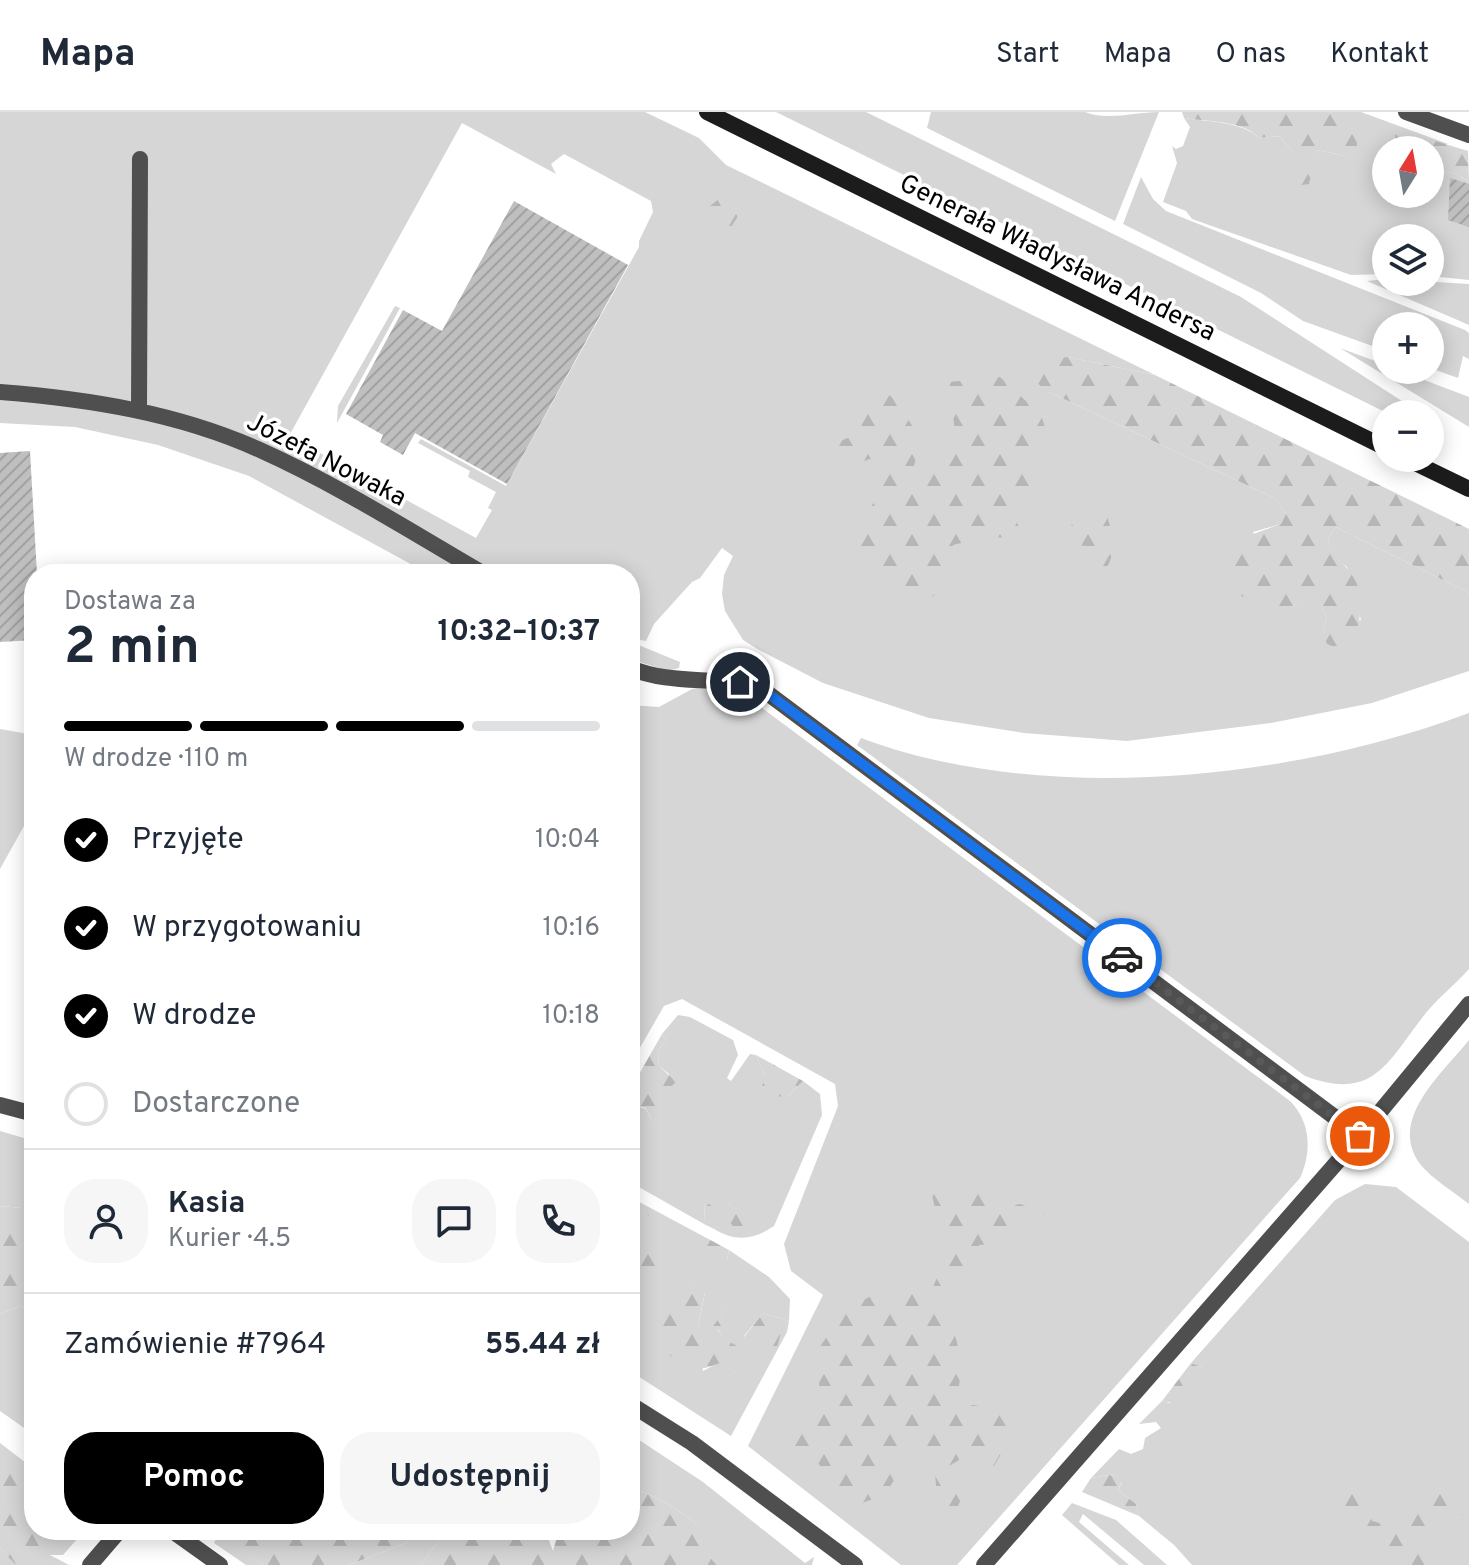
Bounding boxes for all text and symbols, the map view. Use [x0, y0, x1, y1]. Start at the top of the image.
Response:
text: Mapa [40, 31, 136, 80]
text: Start [996, 37, 1060, 73]
text: Mapa [1104, 37, 1171, 73]
text: O nas [1215, 37, 1286, 73]
text: Kontakt [1330, 37, 1429, 73]
north arrow [1372, 136, 1444, 208]
map controls [1372, 136, 1444, 472]
street label: Generała Władysława Andersa [893, 168, 1221, 350]
button: layers [1372, 224, 1444, 296]
button: + [1372, 312, 1444, 384]
button: − [1372, 400, 1444, 472]
street label: Józefa Nowaka [241, 407, 411, 515]
text: Dostawa za [64, 586, 196, 619]
text: 10:32–10:37 [438, 614, 600, 651]
text: 2 min [64, 616, 200, 682]
pin [706, 648, 774, 716]
icon: home [718, 660, 762, 704]
text: W drodze · 110 m [64, 743, 248, 776]
icon: check [64, 818, 108, 862]
text: Przyjęte [132, 822, 244, 859]
text: 10:04 [535, 824, 600, 857]
icon: check [64, 906, 108, 950]
text: W przygotowaniu [132, 910, 362, 947]
text: 10:16 [543, 912, 600, 945]
courier [1082, 918, 1162, 998]
icon: car [1100, 936, 1144, 980]
icon: check [64, 994, 108, 1038]
text: W drodze [132, 998, 257, 1035]
text: 10:18 [542, 1000, 600, 1033]
text: Dostarczone [132, 1086, 300, 1123]
pin [1326, 1102, 1394, 1170]
icon: bag [1338, 1114, 1382, 1158]
button: person [64, 1179, 148, 1263]
button: chat [412, 1179, 496, 1263]
button: phone [516, 1179, 600, 1263]
text: Kasia [168, 1186, 245, 1223]
text: Kurier · 4.5 [168, 1223, 291, 1256]
text: Zamówienie #7964 [64, 1327, 326, 1364]
text: 55.44 zł [485, 1327, 600, 1364]
button: Pomoc [64, 1432, 324, 1524]
button: Udostępnij [340, 1432, 600, 1524]

